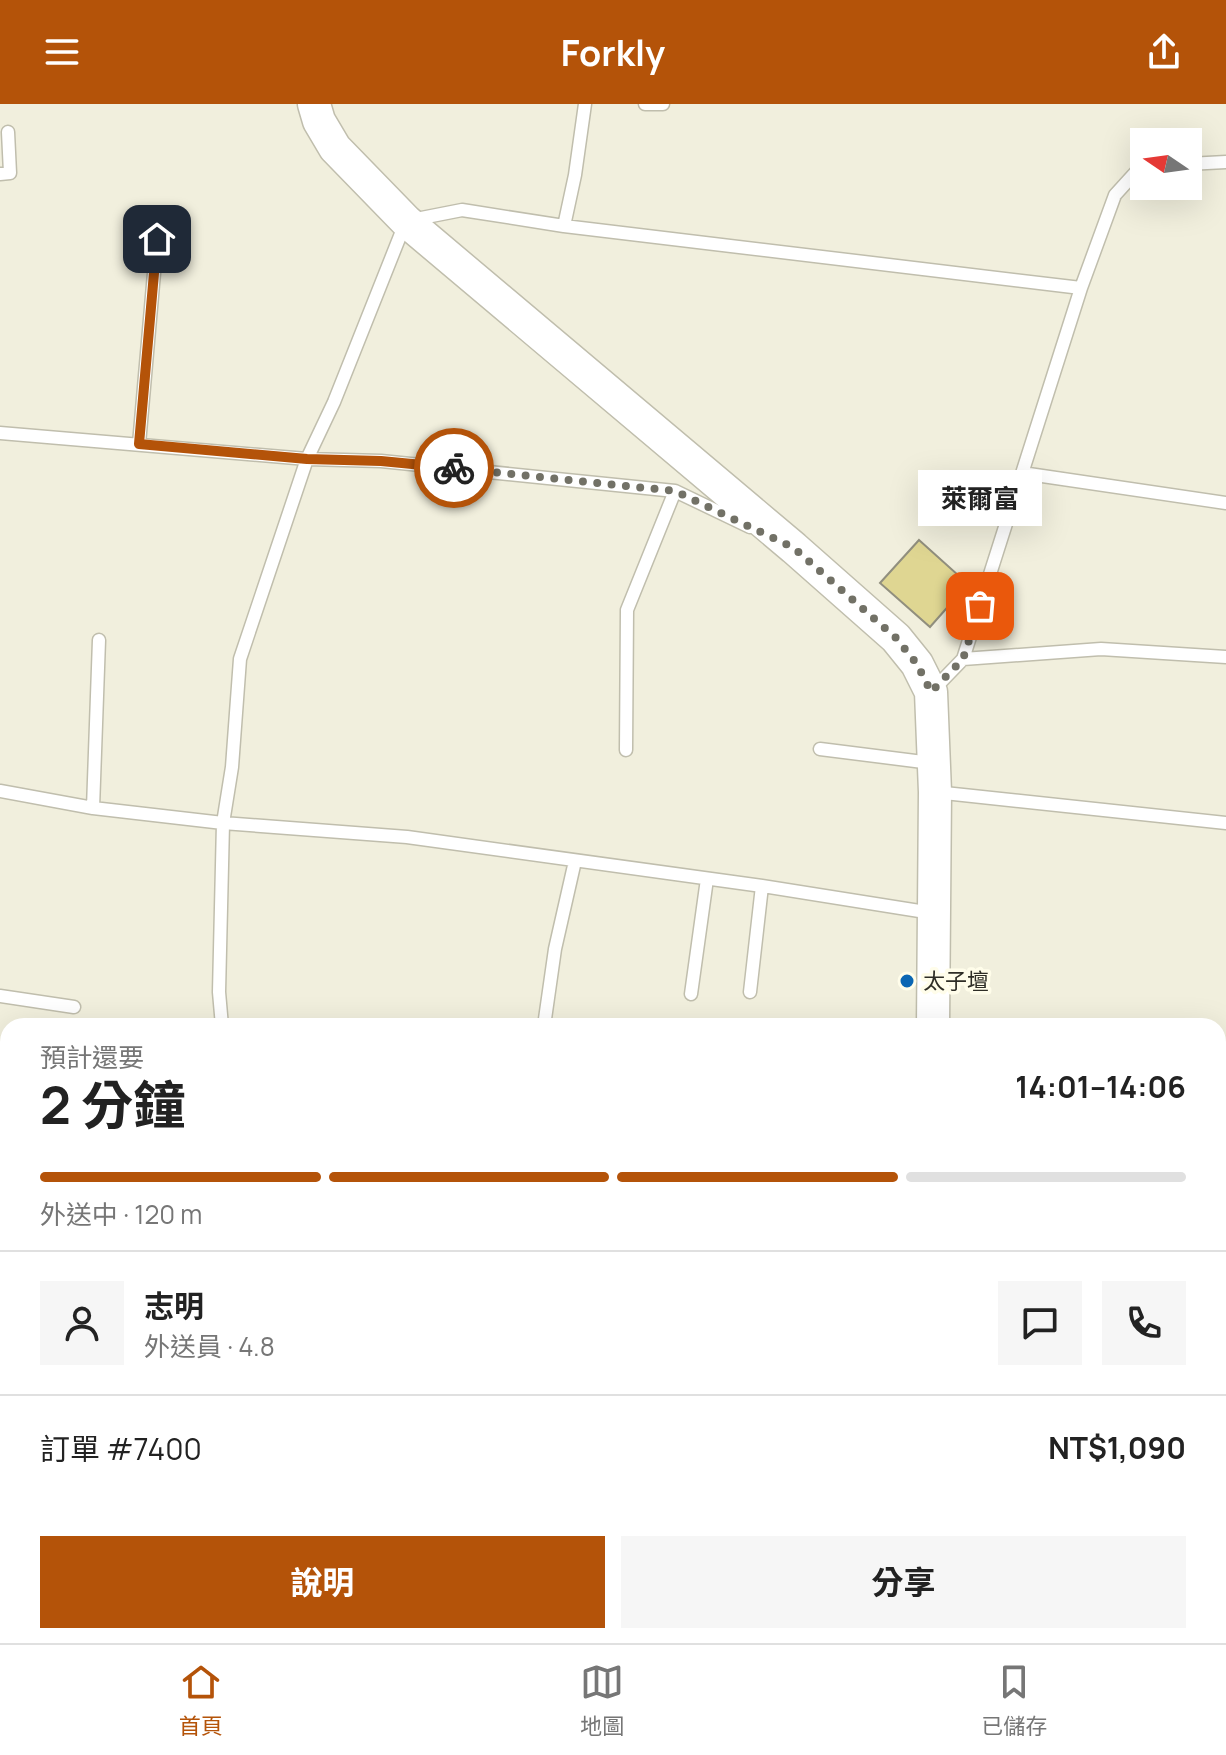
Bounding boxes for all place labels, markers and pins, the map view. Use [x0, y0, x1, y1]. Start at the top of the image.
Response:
pin [123, 205, 191, 273]
callout: 萊爾富 [918, 470, 1042, 526]
pin [946, 572, 1014, 640]
place label: 太子壇 [923, 966, 989, 996]
marker: 太子壇 [898, 972, 916, 990]

